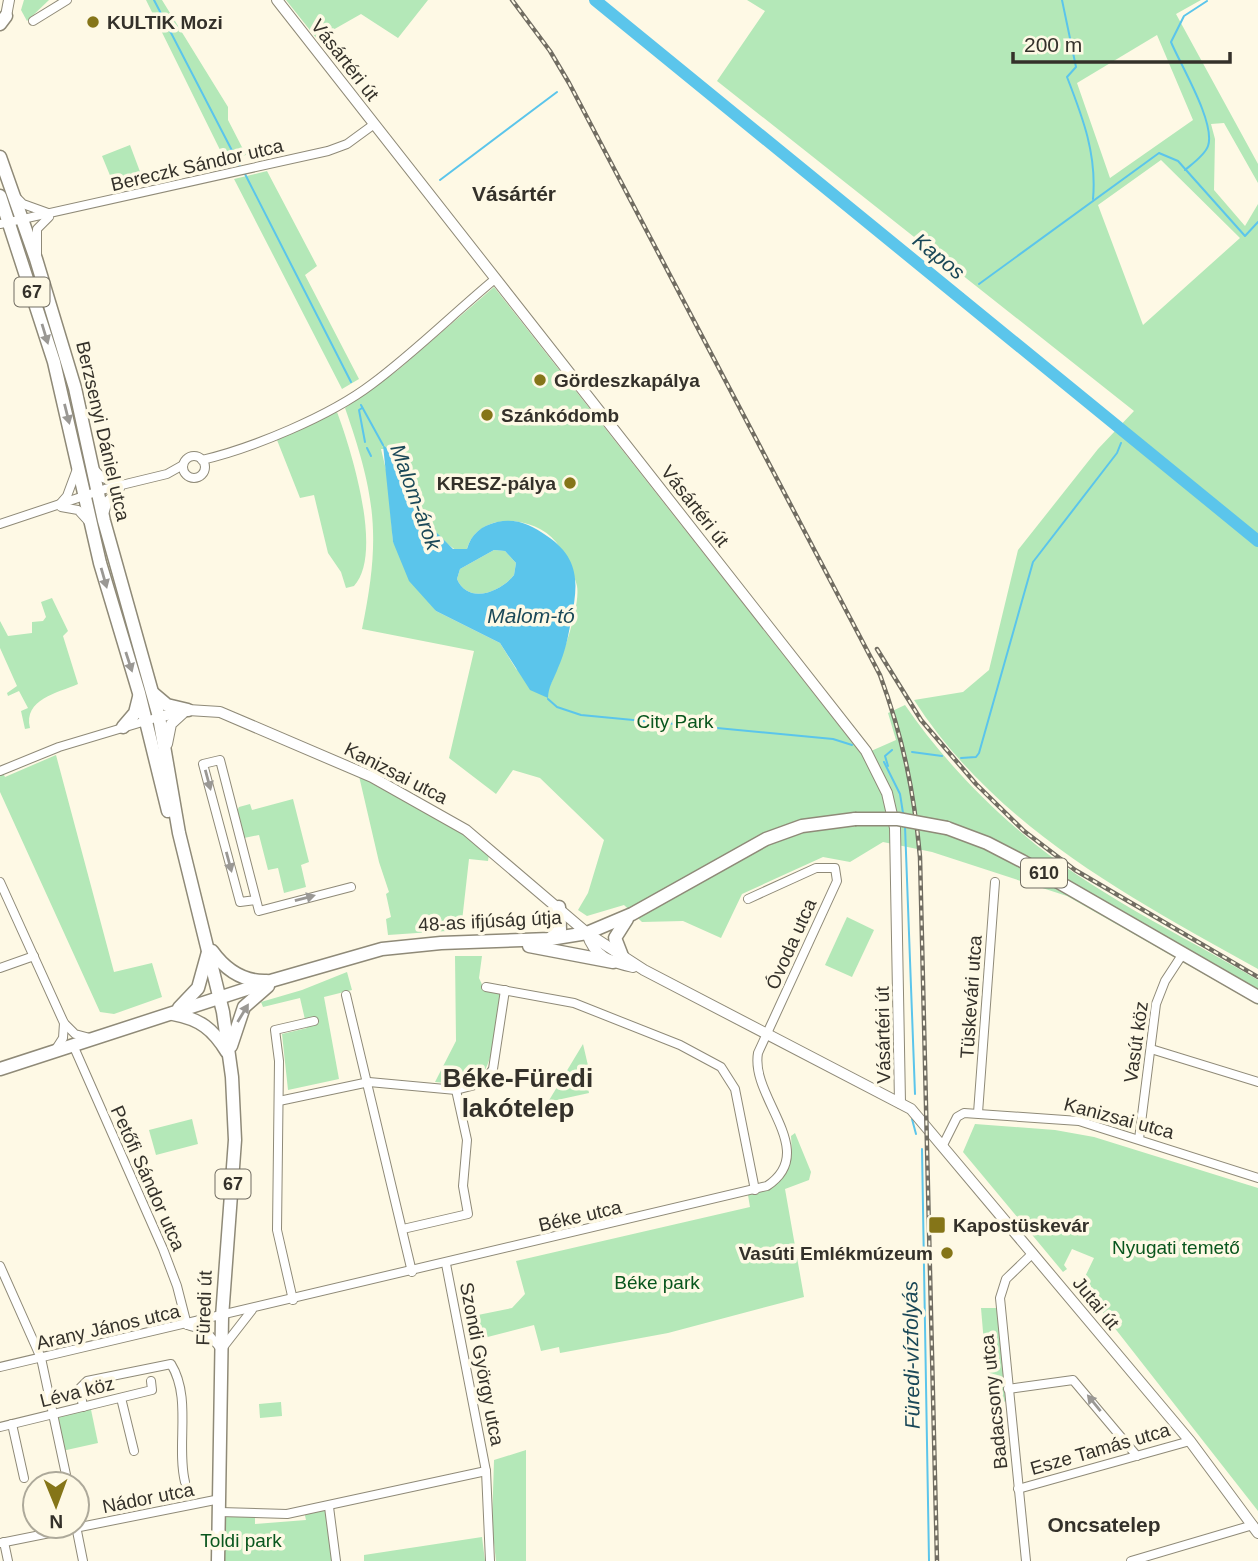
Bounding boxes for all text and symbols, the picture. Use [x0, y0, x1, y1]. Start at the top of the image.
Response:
place label: KULTIK Mozi [107, 12, 223, 33]
marker: KULTIK Mozi [85, 14, 101, 30]
street label: Vásártéri út [307, 15, 384, 105]
scale bar [1013, 21, 1230, 65]
text: 200 m [1024, 33, 1082, 56]
street label: Bereczk Sándor utca [109, 135, 286, 195]
district label: Vásártér [472, 182, 556, 205]
water label: Kapos [909, 228, 970, 284]
road number: 67 [14, 278, 50, 306]
one-way arrow [41, 324, 51, 345]
street label: Berzsenyi Dániel utca [72, 339, 134, 523]
place label: Gördeszkapálya [554, 370, 700, 391]
marker: Gördeszkapálya [532, 372, 548, 388]
one-way arrow [62, 403, 73, 425]
place label: Szánkódomb [501, 405, 619, 426]
marker: Szánkódomb [479, 407, 495, 423]
water label: Malom-árok [386, 441, 446, 554]
street label: Vásártéri út [657, 461, 734, 551]
place label: KRESZ-pálya [437, 473, 556, 494]
marker: KRESZ-pálya [562, 475, 578, 491]
one-way arrow [99, 567, 110, 589]
water label: Malom-tó [487, 604, 575, 627]
one-way arrow [125, 651, 135, 672]
park label: City Park [636, 711, 714, 732]
street label: Kanizsai utca [341, 738, 451, 808]
one-way arrow [203, 770, 213, 791]
one-way arrow [224, 852, 235, 874]
road number: 610 [1021, 858, 1067, 888]
one-way arrow [294, 892, 316, 903]
street label: Óvoda utca [762, 895, 821, 993]
street label: 48-as ifjúság útja [418, 907, 563, 935]
street label: Tüskevári utca [956, 934, 986, 1059]
street label: Vásártéri út [872, 986, 894, 1084]
street label: Vasút köz [1120, 1000, 1152, 1084]
one-way arrow [236, 1003, 249, 1023]
district label: Béke-Füredi lakótelep [443, 1063, 593, 1123]
street label: Kanizsai utca [1062, 1093, 1177, 1143]
street label: Petőfi Sándor utca [107, 1102, 190, 1254]
road number: 67 [216, 1170, 250, 1198]
street label: Béke utca [536, 1196, 624, 1236]
marker: Kapostüskevár [927, 1215, 947, 1235]
place label: Kapostüskevár [953, 1215, 1090, 1236]
park label: Nyugati temető [1112, 1237, 1240, 1258]
place label: Vasúti Emlékmúzeum [739, 1243, 933, 1264]
marker: Vasúti Emlékmúzeum [939, 1245, 955, 1261]
street label: Füredi út [192, 1269, 216, 1346]
park label: Béke park [614, 1272, 700, 1293]
street label: Jutai út [1069, 1273, 1124, 1334]
water label: Füredi-vízfolyás [898, 1280, 924, 1429]
street label: Szondi György utca [456, 1281, 508, 1448]
street label: Arany János utca [34, 1300, 182, 1354]
street label: Badacsony utca [976, 1333, 1012, 1470]
street label: Léva köz [38, 1373, 116, 1411]
one-way arrow [1086, 1395, 1101, 1413]
street label: Esze Tamás utca [1028, 1419, 1173, 1479]
north arrow [21, 1470, 91, 1540]
street label: Nádor utca [100, 1479, 196, 1517]
text: N [49, 1511, 63, 1532]
district label: Oncsatelep [1047, 1513, 1161, 1536]
park label: Toldi park [200, 1530, 282, 1551]

